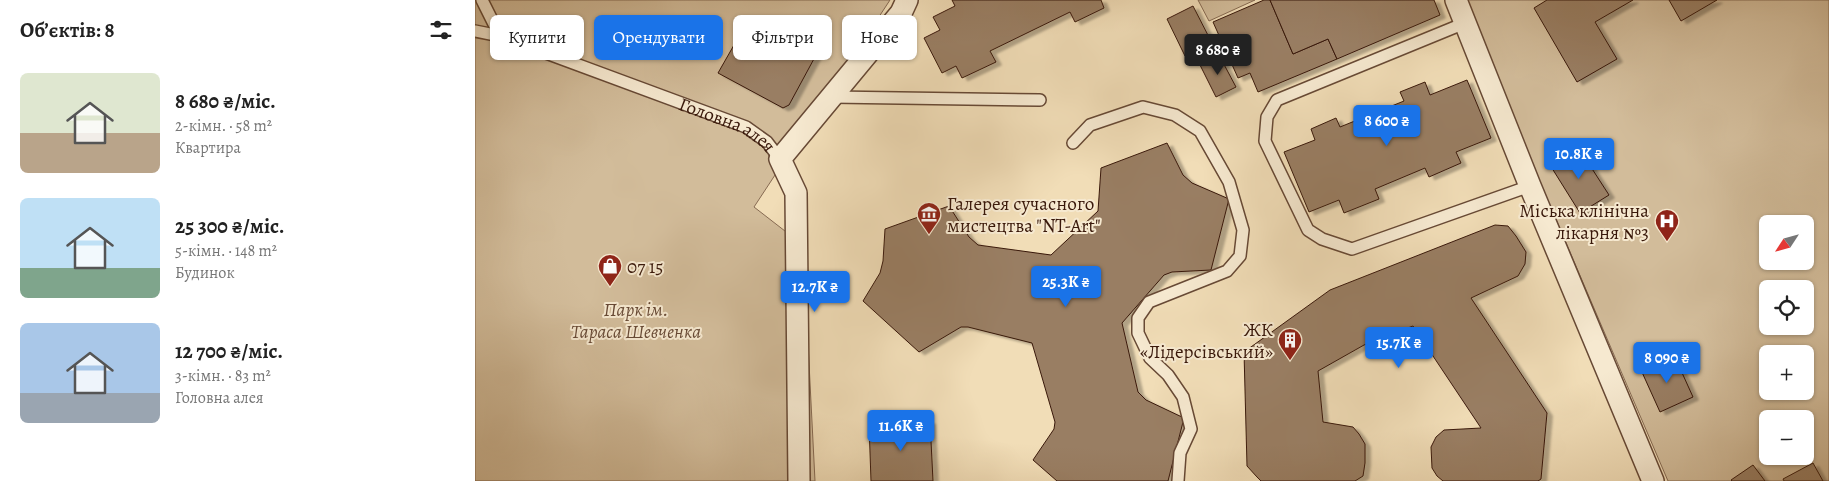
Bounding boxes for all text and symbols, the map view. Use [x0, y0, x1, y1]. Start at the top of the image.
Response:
chip: Купити [490, 15, 584, 60]
chip: Орендувати [594, 15, 723, 60]
chip: Фільтри [733, 15, 832, 60]
chip: Нове [842, 15, 917, 60]
text: Об’єктів: 8 [20, 16, 115, 44]
icon: filters [427, 16, 455, 44]
pin: 8 680 ₴ [1172, 34, 1264, 76]
text: 8 680 ₴ [1195, 39, 1241, 61]
text: 8 680 ₴/міс. [175, 87, 276, 115]
street label: Головна алея [675, 91, 782, 158]
icon: home [60, 93, 120, 153]
pin: 8 600 ₴ [1341, 104, 1433, 147]
text: 8 600 ₴ [1364, 110, 1410, 132]
text: 2-кімн. · 58 m² [175, 115, 272, 137]
text: Квартира [175, 137, 241, 159]
pin: 10.8K ₴ [1533, 138, 1625, 180]
text: 10.8K ₴ [1555, 143, 1603, 165]
place label: Галерея сучасного мистецтва "NT-Art" [947, 191, 1101, 239]
place label: Міська клінічна лікарня №3 [1519, 198, 1649, 246]
museum icon: Галерея сучасного мистецтва "NT-Art" [916, 201, 942, 235]
hospital icon: Міська клінічна лікарня №3 [1654, 208, 1680, 242]
text: 25 300 ₴/міс. [175, 212, 285, 240]
north arrow [1759, 215, 1814, 270]
map controls [1759, 215, 1814, 465]
icon: home [60, 218, 120, 278]
text: 5-кімн. · 148 m² [175, 240, 277, 262]
shop icon: 07 15 [597, 253, 623, 287]
place label: 07 15 [627, 254, 664, 280]
text: Будинок [175, 262, 235, 284]
pin: 25.3K ₴ [1020, 266, 1112, 308]
pin: 12.7K ₴ [769, 270, 861, 313]
text: 25.3K ₴ [1042, 271, 1090, 293]
text: 12.7K ₴ [792, 276, 838, 298]
button: locate [1759, 280, 1814, 335]
park label: Парк ім. Тараса Шевченка [571, 297, 701, 345]
place label: ЖК «Лідерсівський» [1140, 317, 1273, 365]
pin: 15.7K ₴ [1353, 326, 1445, 369]
building icon: ЖК «Лідерсівський» [1277, 327, 1303, 361]
text: 15.7K ₴ [1376, 332, 1422, 354]
text: 12 700 ₴/міс. [175, 337, 283, 365]
pin: 8 090 ₴ [1621, 342, 1713, 384]
icon: home [60, 343, 120, 403]
button: + [1759, 345, 1814, 400]
text: 8 090 ₴ [1644, 347, 1690, 369]
text: 3-кімн. · 83 m² [175, 365, 271, 387]
text: Головна алея [175, 387, 263, 409]
pin: 11.6K ₴ [855, 410, 947, 452]
button: − [1759, 410, 1814, 465]
text: 11.6K ₴ [878, 415, 924, 437]

